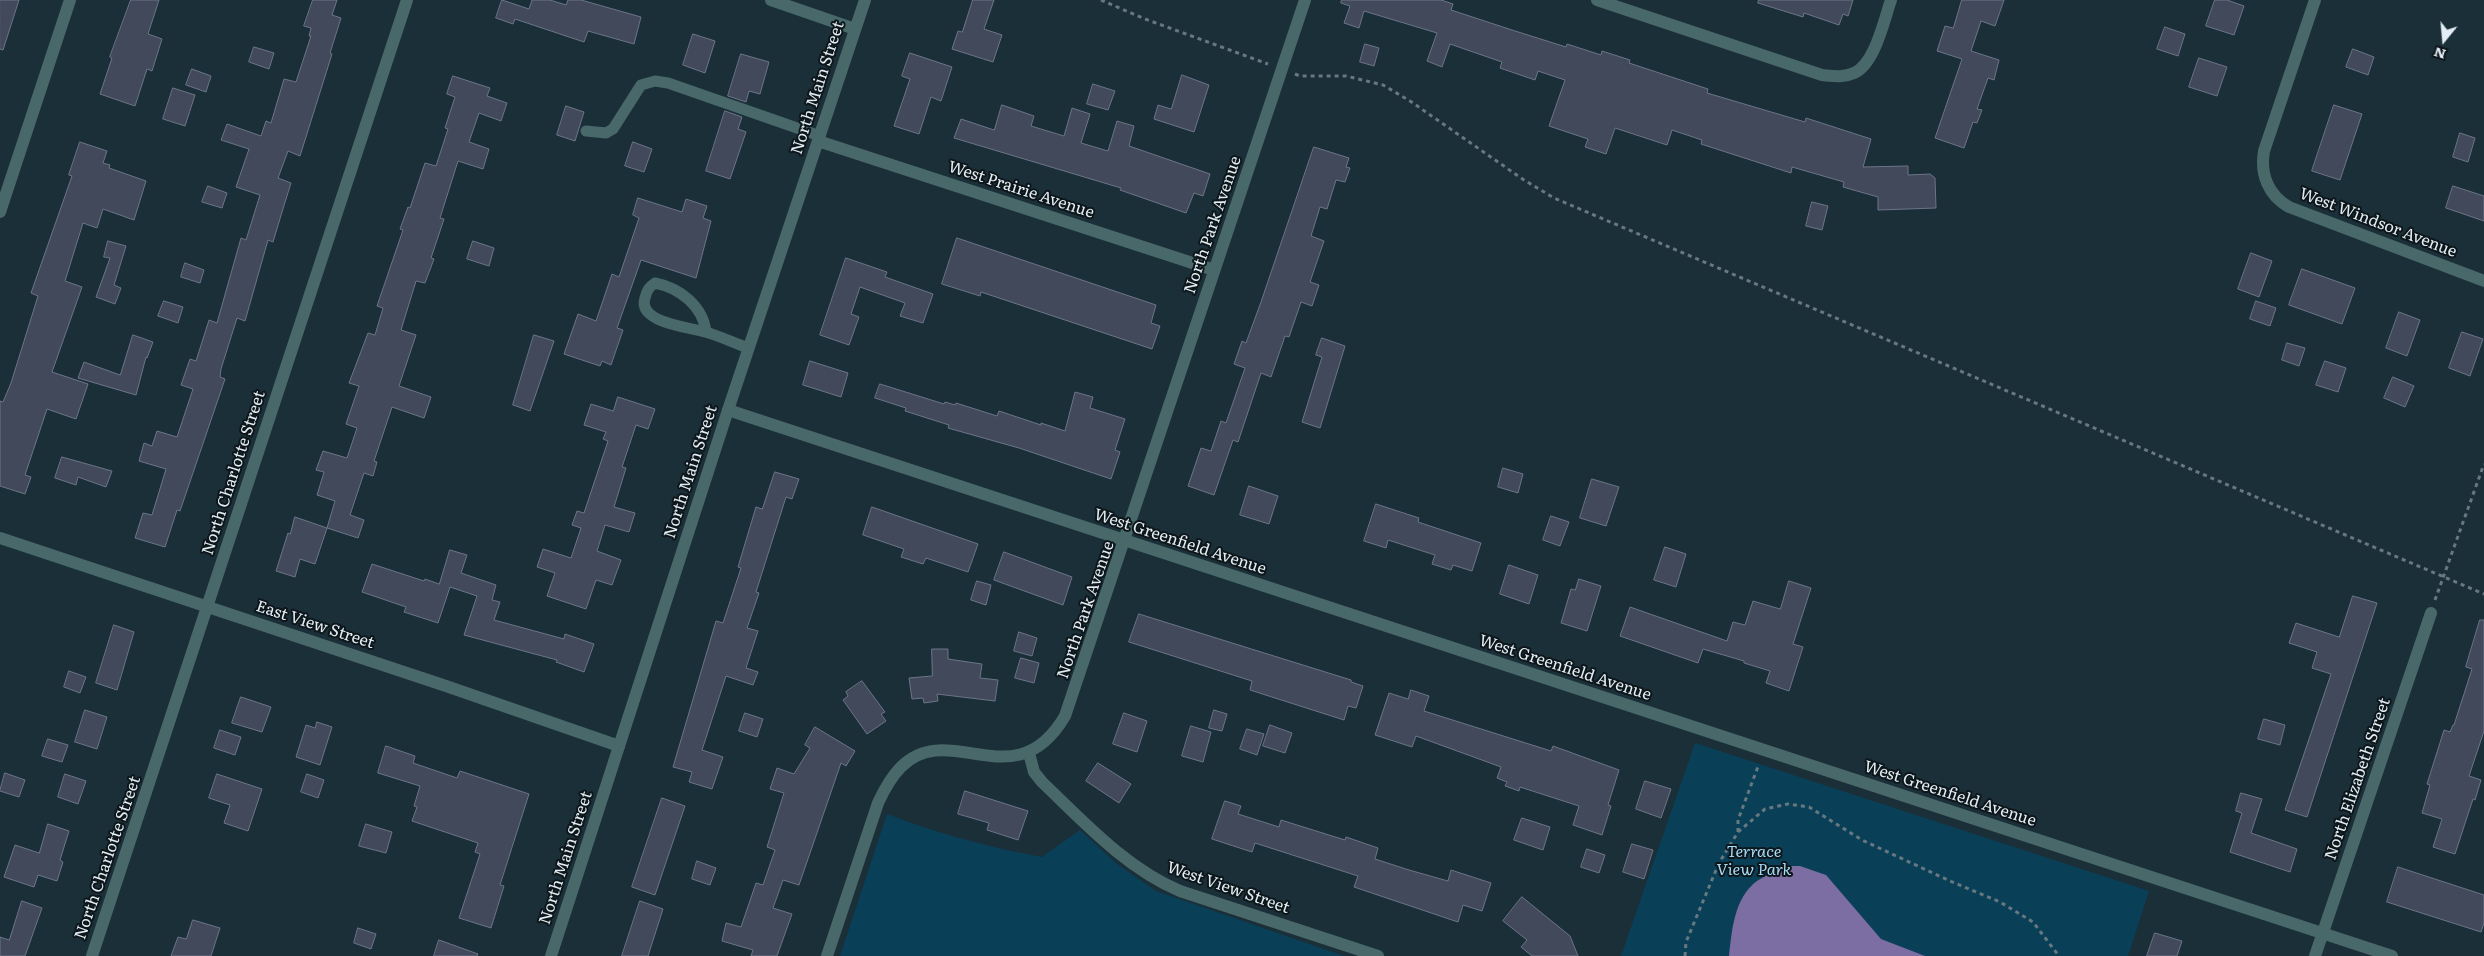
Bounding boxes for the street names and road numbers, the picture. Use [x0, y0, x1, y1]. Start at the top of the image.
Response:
street label: North Main Street [787, 19, 849, 157]
street label: North Park Avenue [1180, 154, 1246, 296]
street label: West Prairie Avenue [945, 157, 1097, 223]
street label: West Windsor Avenue [2297, 184, 2459, 262]
street label: North Charlotte Street [198, 389, 270, 557]
street label: North Main Street [660, 403, 722, 541]
street label: West Greenfield Avenue [1091, 505, 1269, 579]
street label: North Park Avenue [1053, 539, 1119, 681]
street label: East View Street [253, 597, 377, 653]
street label: West Greenfield Avenue [1476, 631, 1654, 705]
street label: North Elizabeth Street [2321, 695, 2395, 863]
street label: West Greenfield Avenue [1861, 757, 2039, 831]
street label: North Charlotte Street [71, 774, 145, 942]
street label: North Main Street [535, 789, 597, 927]
street label: West View Street [1164, 858, 1292, 918]

